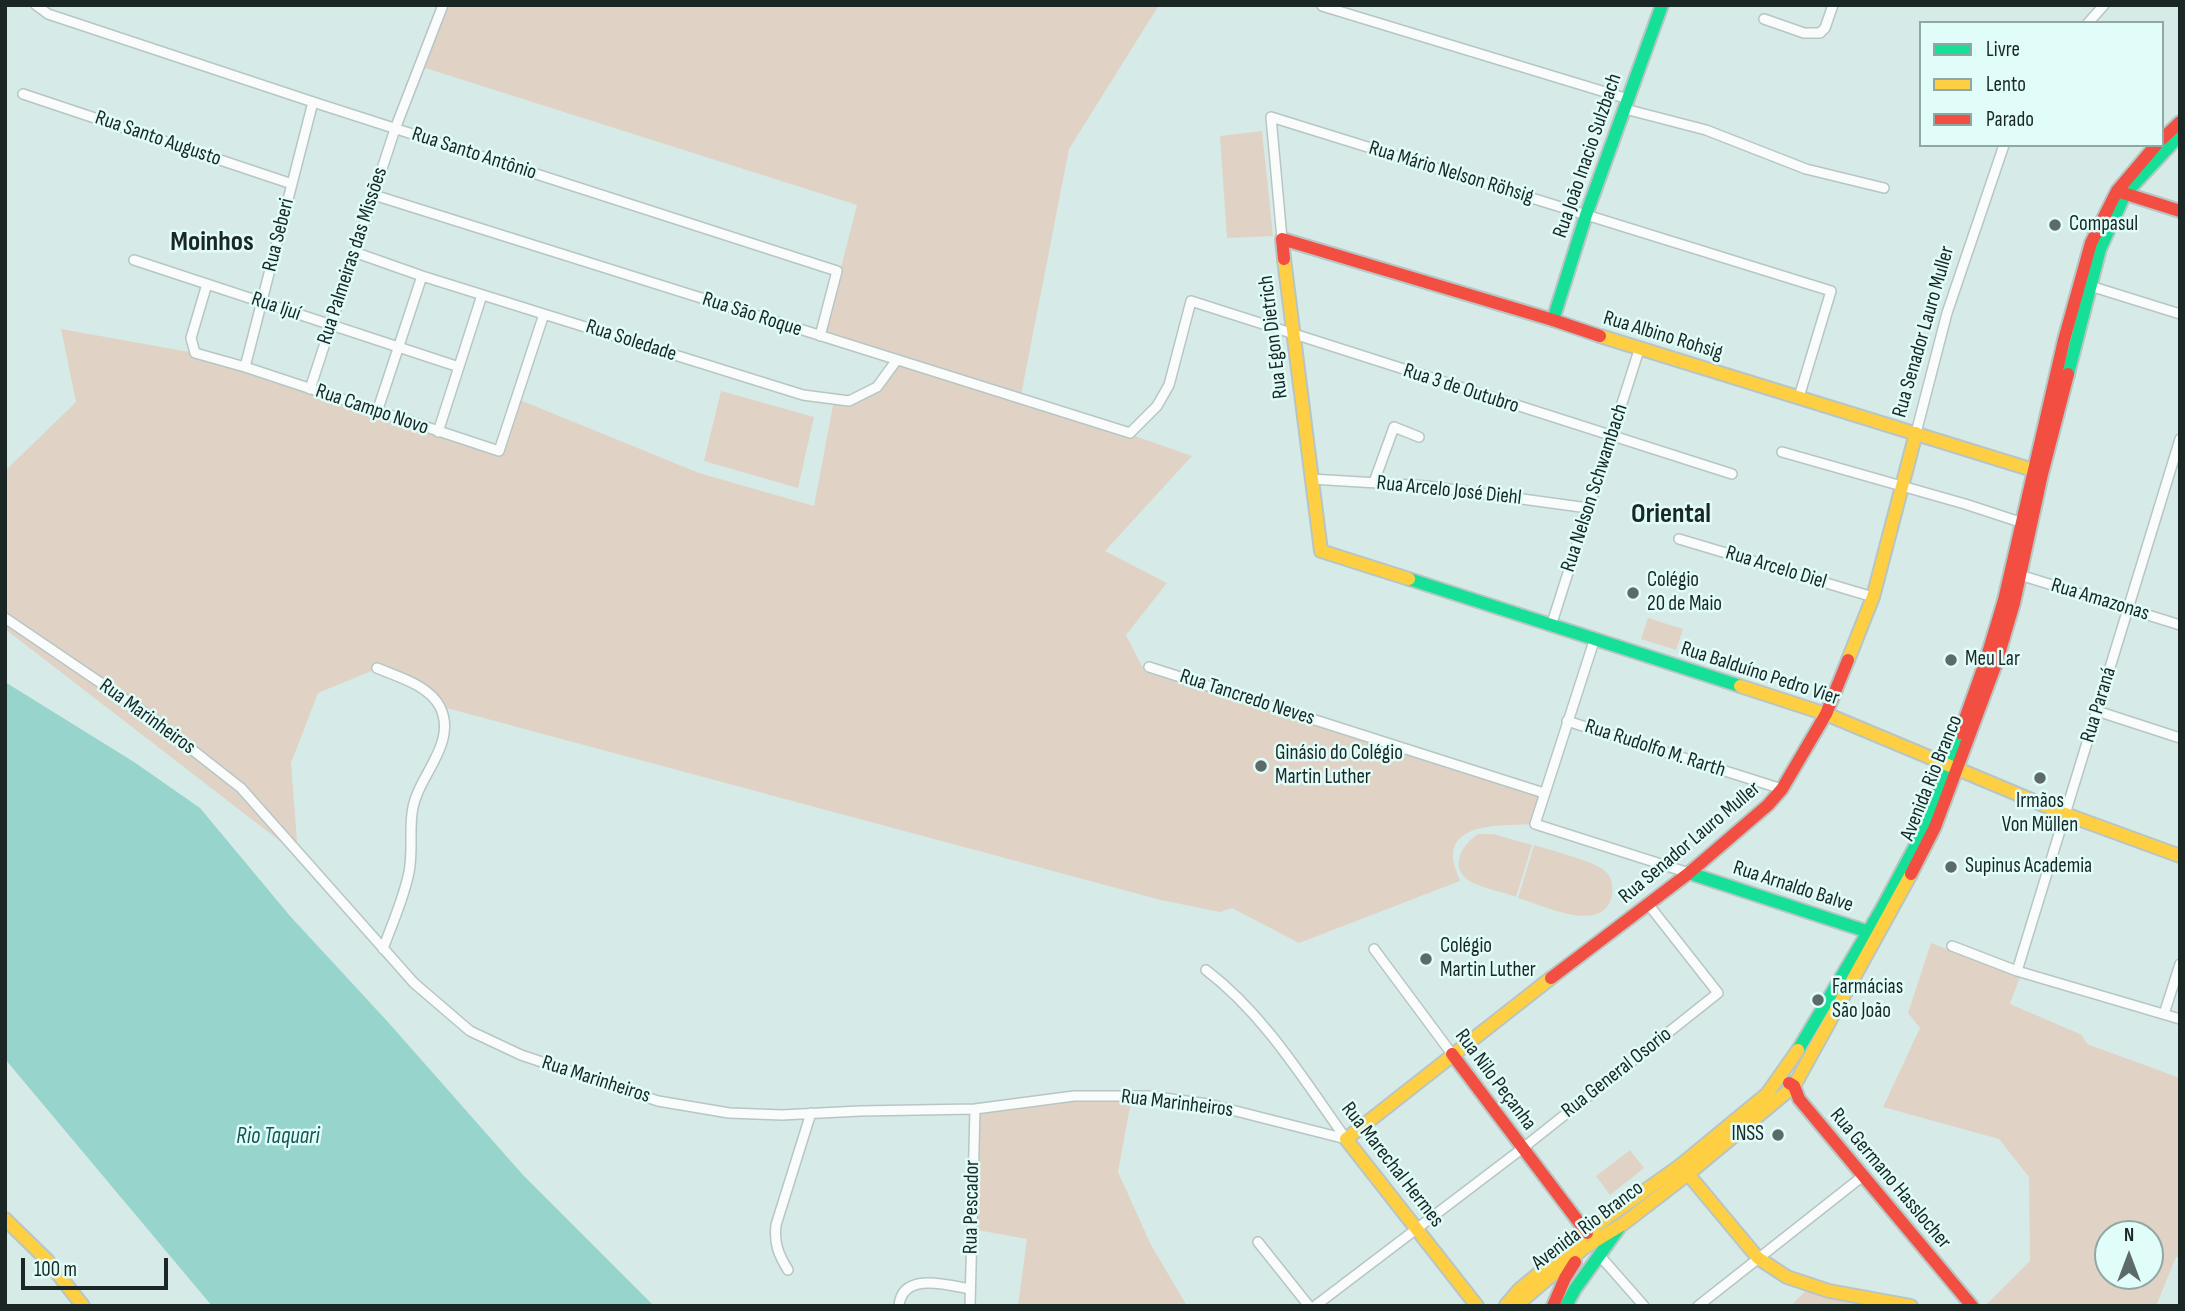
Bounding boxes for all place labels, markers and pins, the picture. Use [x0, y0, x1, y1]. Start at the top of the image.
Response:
place label: Compasul [2069, 212, 2138, 238]
marker: Compasul [2047, 217, 2063, 233]
place label: Colégio 20 de Maio [1647, 568, 1722, 618]
marker: Colégio 20 de Maio [1625, 585, 1641, 601]
place label: Meu Lar [1965, 647, 2020, 673]
marker: Meu Lar [1943, 652, 1959, 668]
place label: Ginásio do Colégio Martin Luther [1275, 741, 1403, 791]
marker: Ginásio do Colégio Martin Luther [1253, 758, 1269, 774]
marker: Irmãos Von Müllen [2032, 770, 2048, 786]
place label: Irmãos Von Müllen [2002, 789, 2078, 839]
place label: Supinus Academia [1965, 854, 2092, 880]
marker: Supinus Academia [1943, 859, 1959, 875]
place label: Colégio Martin Luther [1440, 934, 1536, 984]
marker: Colégio Martin Luther [1418, 951, 1434, 967]
place label: Farmácias São João [1832, 975, 1903, 1025]
marker: Farmácias São João [1810, 992, 1826, 1008]
place label: INSS [1731, 1122, 1764, 1148]
marker: INSS [1770, 1127, 1786, 1143]

